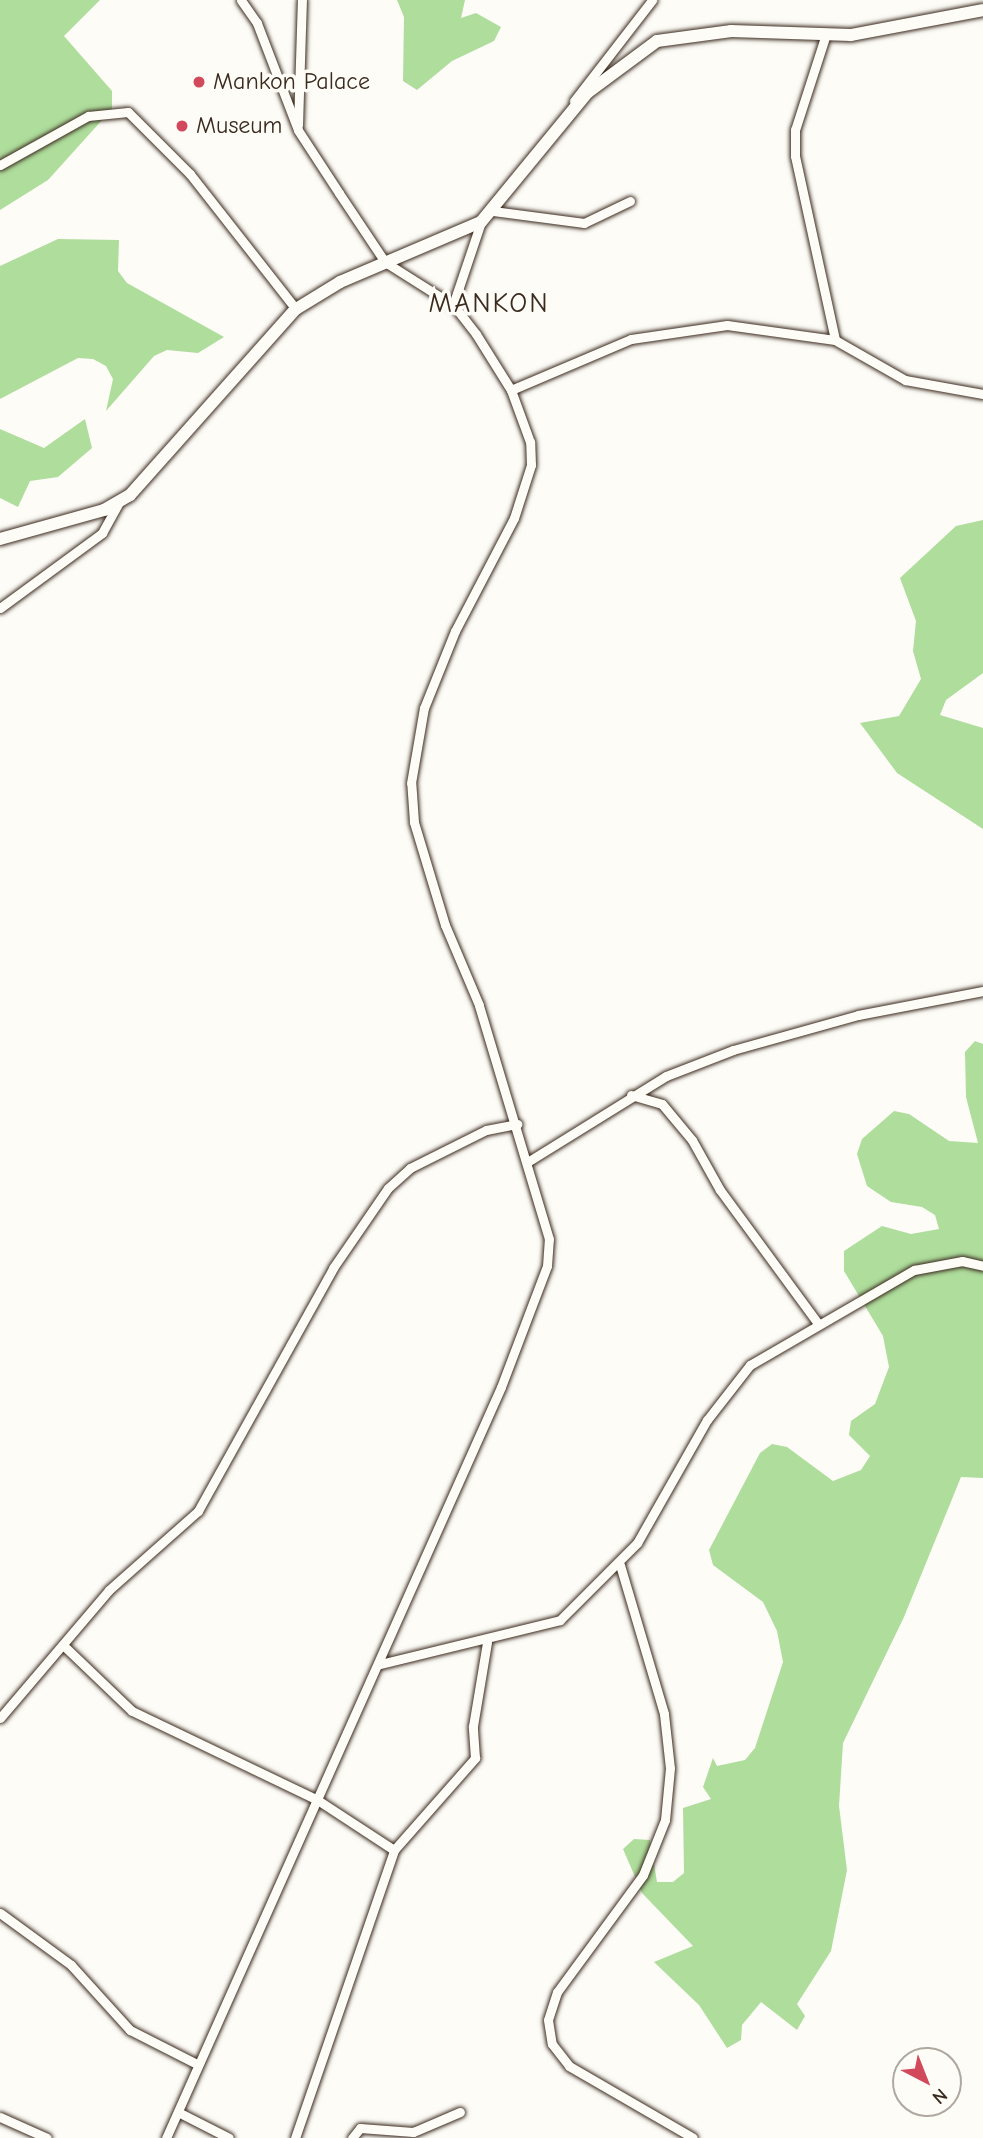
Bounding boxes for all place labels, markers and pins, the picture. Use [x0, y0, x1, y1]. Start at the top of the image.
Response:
place label: Mankon Palace [213, 68, 370, 96]
marker: Mankon Palace [191, 74, 207, 90]
place label: Museum [196, 112, 282, 140]
marker: Museum [174, 118, 190, 134]

